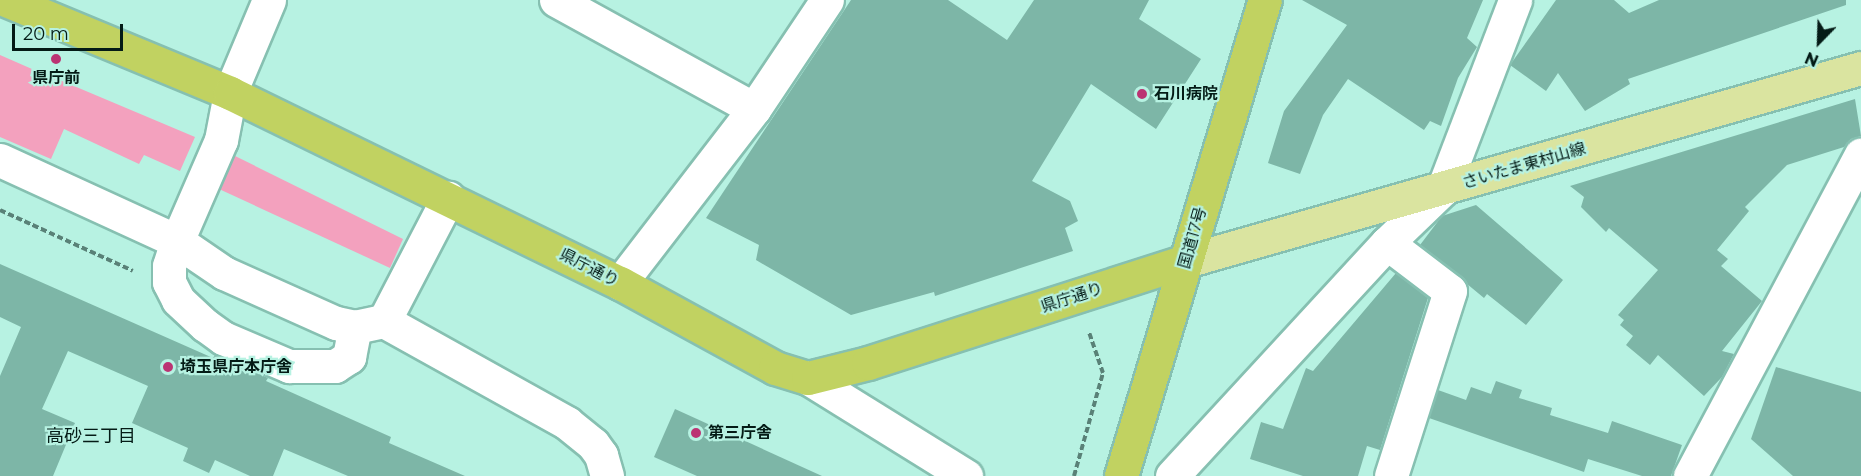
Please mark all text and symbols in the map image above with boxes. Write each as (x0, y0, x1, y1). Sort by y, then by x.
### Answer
scale bar (15, 12, 126, 50)
north arrow (1789, 12, 1849, 72)
text: 20 m (23, 23, 69, 45)
text: N (1802, 48, 1821, 70)
marker: 県庁前 (49, 52, 63, 66)
place label: 県庁前 (32, 68, 80, 88)
place label: 石川病院 (1154, 84, 1218, 104)
marker: 石川病院 (1135, 87, 1149, 101)
street label: さいたま東村山線 (1460, 139, 1588, 193)
street label: 国道17号 (1175, 205, 1211, 271)
street label: 県庁通り (556, 245, 622, 291)
street label: 県庁通り (1039, 279, 1105, 317)
place label: 埼玉県庁本庁舎 (180, 357, 292, 377)
marker: 埼玉県庁本庁舎 (161, 360, 175, 374)
place label: 第三庁舎 (708, 423, 772, 443)
district label: 高砂三丁目 (46, 425, 136, 447)
marker: 第三庁舎 (689, 426, 703, 440)

